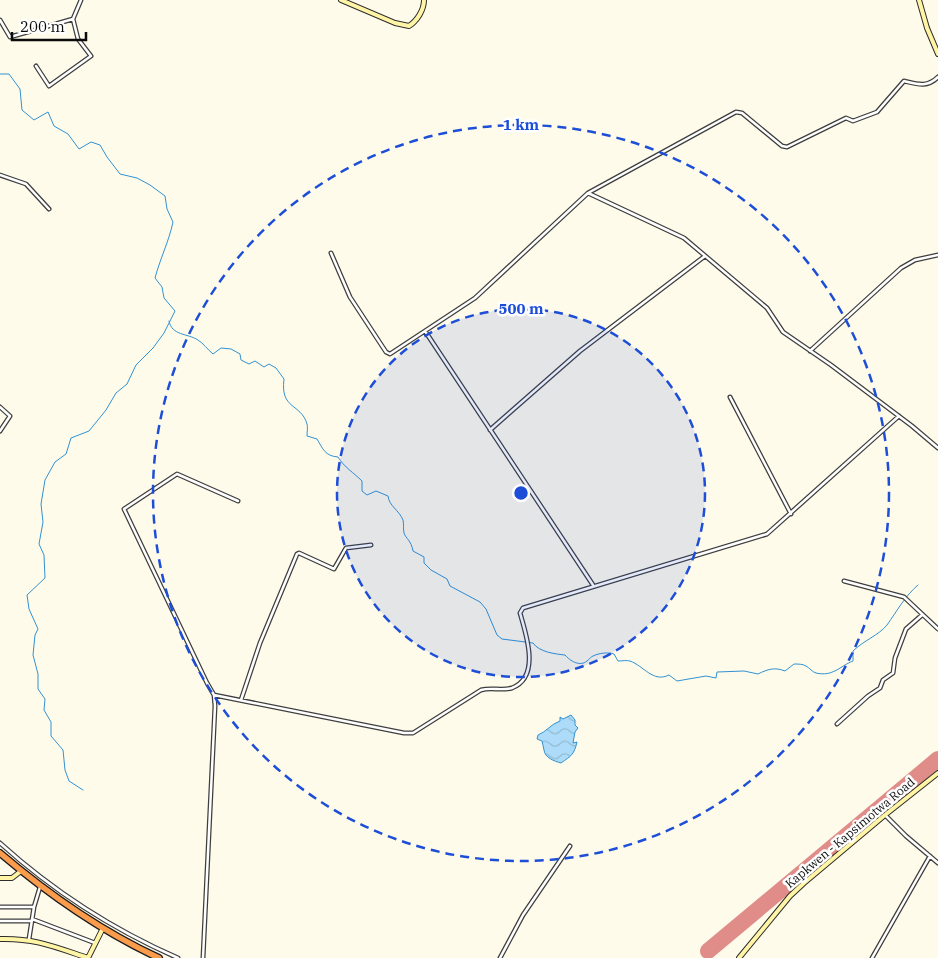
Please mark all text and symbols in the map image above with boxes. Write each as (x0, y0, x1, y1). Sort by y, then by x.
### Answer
scale bar (12, 10, 86, 42)
text: 200 m (20, 17, 65, 36)
text: 1 km (503, 115, 540, 134)
text: 500 m (498, 299, 544, 318)
centre of rings (512, 484, 530, 502)
street label: Kapkwen - Kapsimotwa Road (782, 774, 917, 891)

